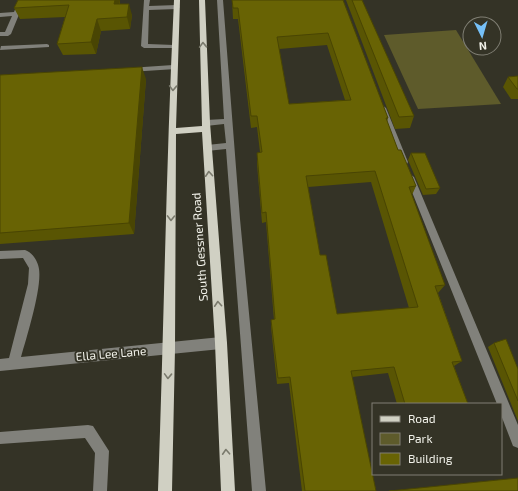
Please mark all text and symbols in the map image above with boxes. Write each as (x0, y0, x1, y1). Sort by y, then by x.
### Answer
north arrow (462, 16, 502, 56)
text: N (478, 40, 487, 53)
one-way arrow (199, 42, 207, 48)
one-way arrow (169, 85, 177, 91)
one-way arrow (205, 171, 214, 177)
street label: South Gessner Road (188, 192, 210, 302)
one-way arrow (167, 215, 175, 221)
one-way arrow (214, 301, 223, 307)
street label: Ella Lee Lane (75, 343, 147, 363)
one-way arrow (164, 373, 173, 379)
legend (372, 403, 502, 475)
text: Road (408, 411, 436, 425)
text: Park (408, 431, 433, 445)
one-way arrow (222, 449, 230, 455)
text: Building (408, 451, 453, 465)

